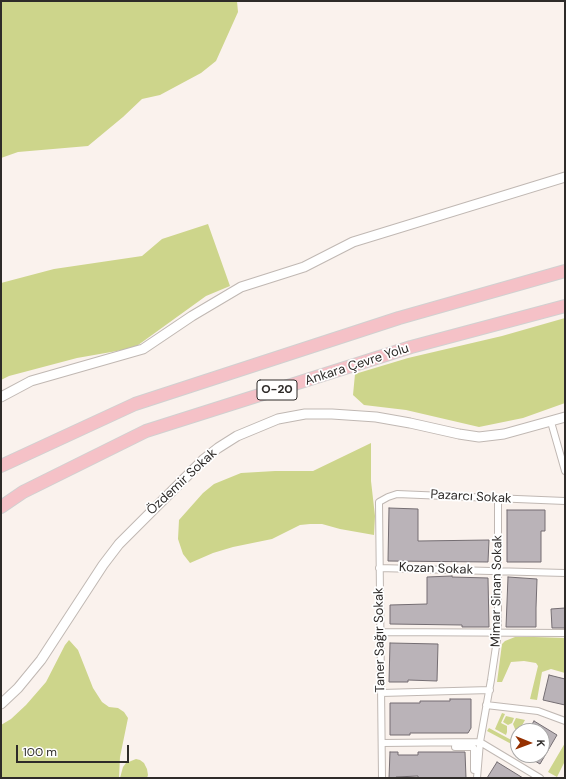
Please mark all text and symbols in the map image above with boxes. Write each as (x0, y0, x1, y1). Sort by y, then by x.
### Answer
street label: Ankara Çevre Yolu (303, 341, 411, 389)
road number: O-20 (257, 380, 297, 400)
street label: Özdemir Sokak (144, 446, 220, 518)
street label: Pazarcı Sokak (430, 487, 512, 507)
street label: Mimar Sinan Sokak (488, 535, 506, 647)
street label: Kozan Sokak (399, 560, 473, 578)
street label: Taner Sağır Sokak (371, 587, 389, 693)
north arrow (510, 723, 550, 763)
scale bar (18, 737, 131, 763)
text: K (534, 739, 548, 747)
text: 100 m (23, 744, 57, 760)

